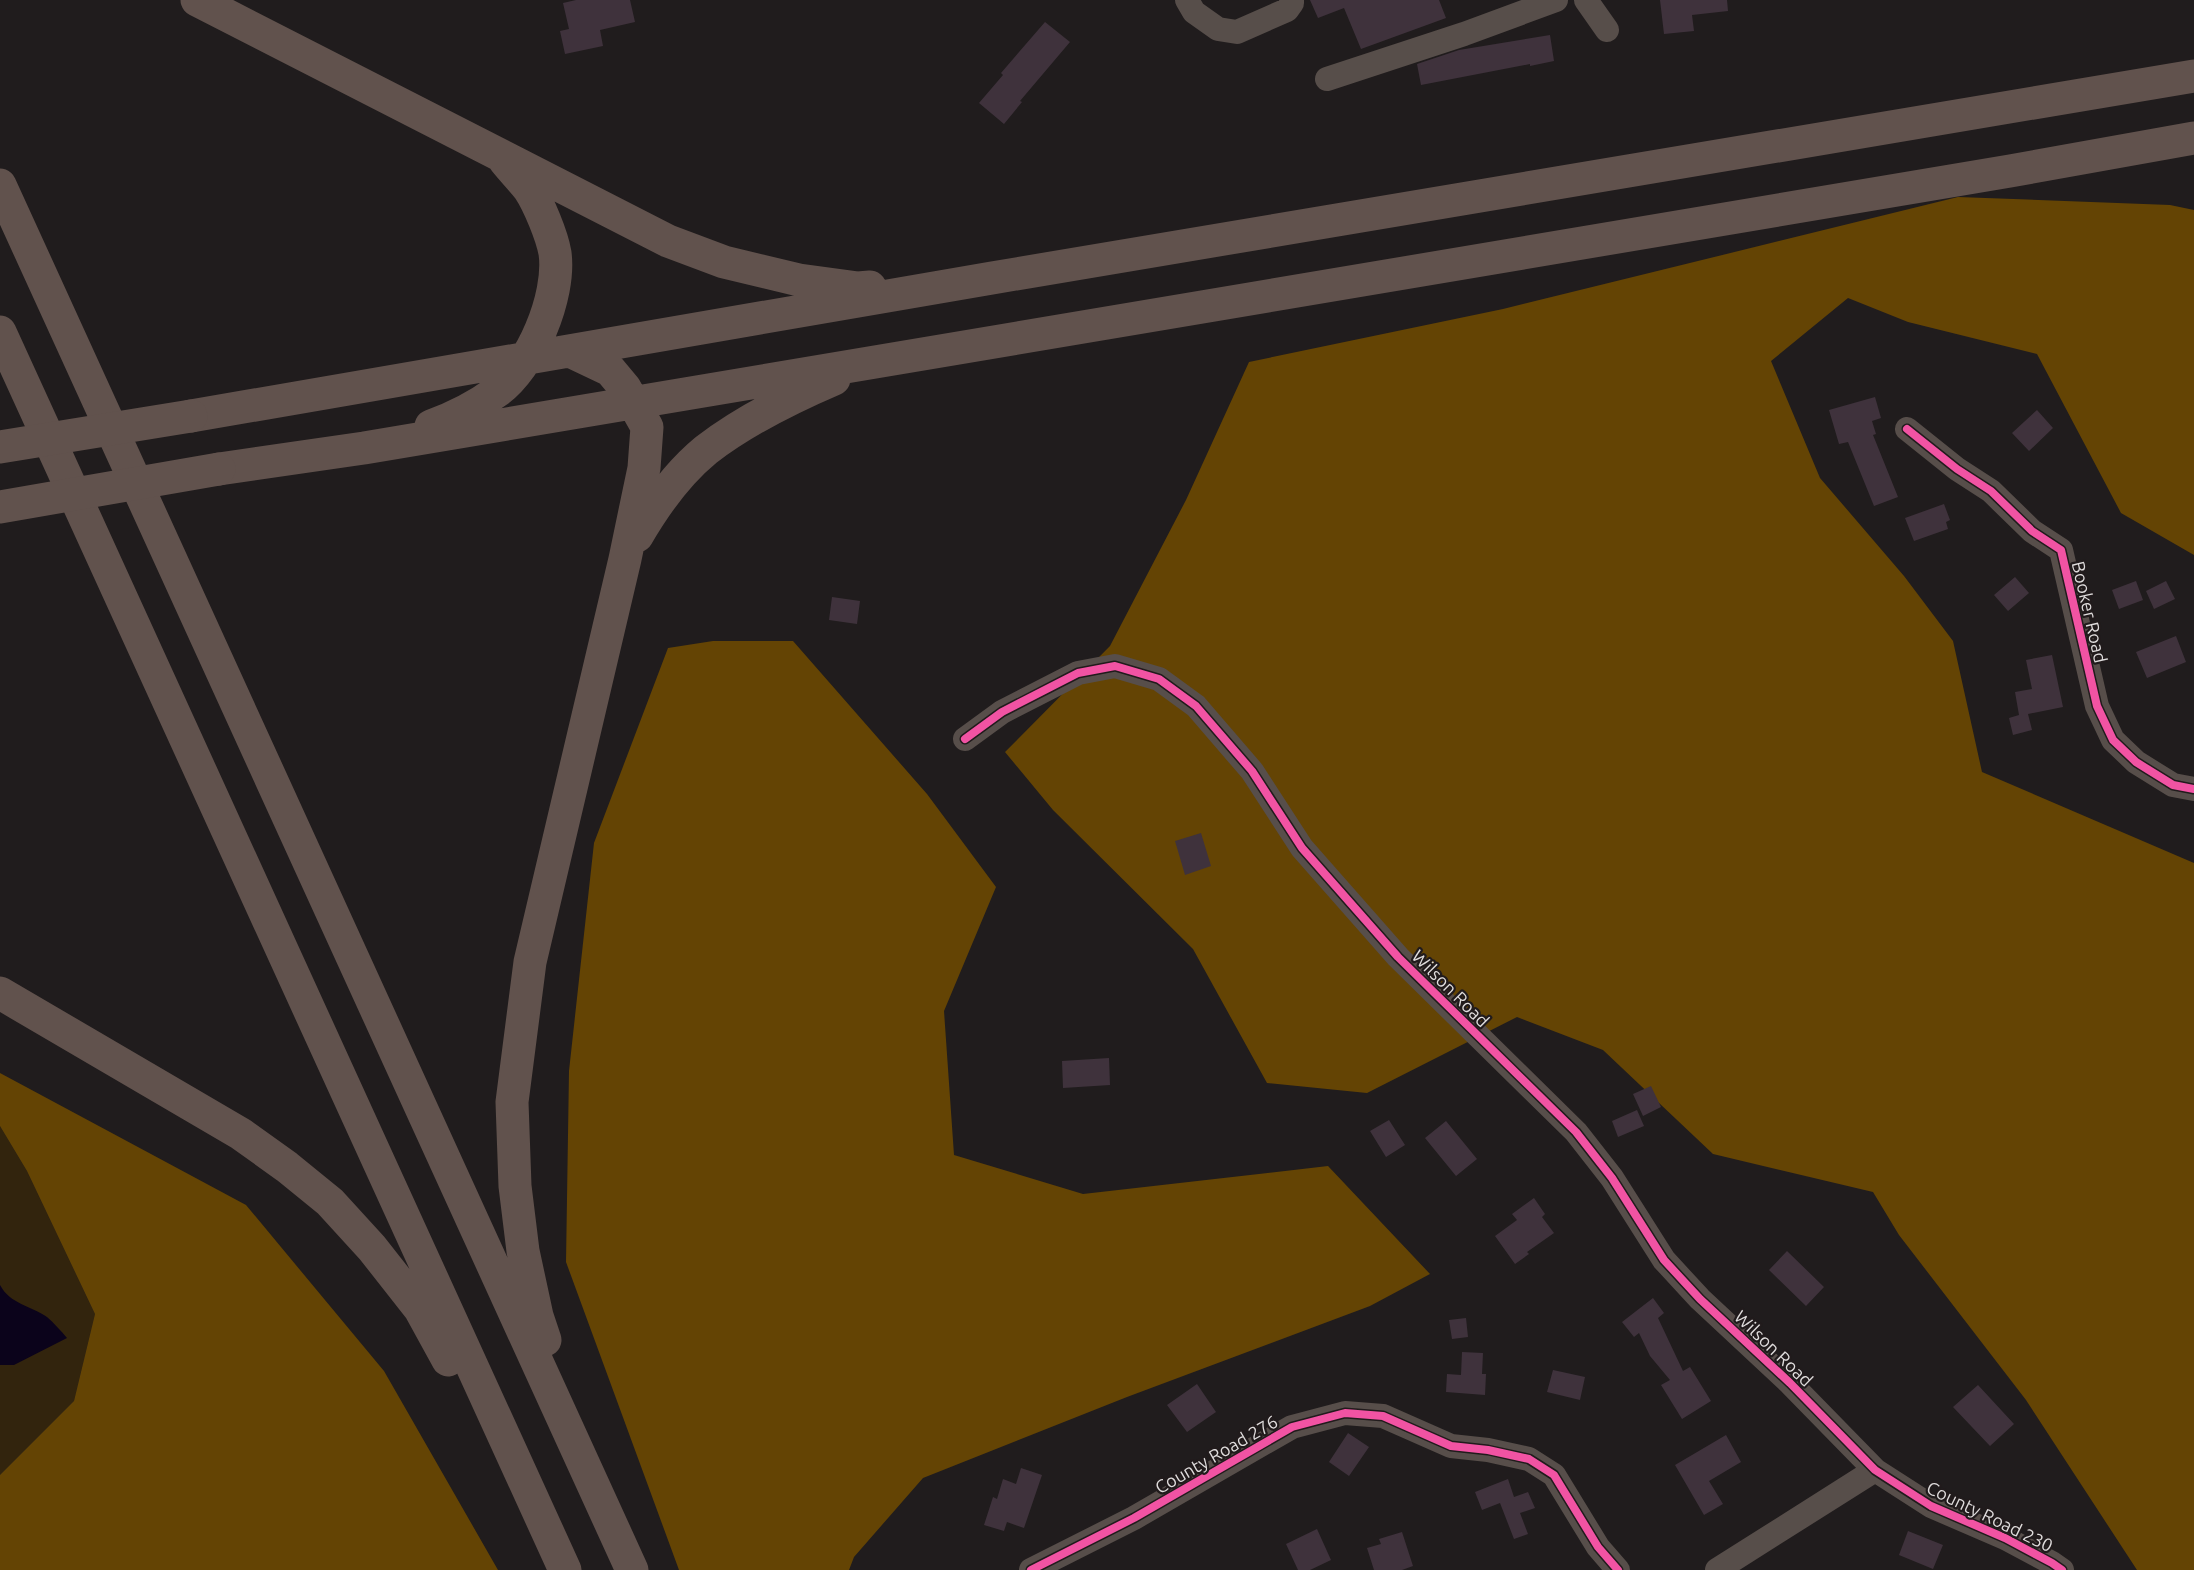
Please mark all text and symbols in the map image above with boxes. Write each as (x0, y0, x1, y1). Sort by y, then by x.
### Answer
street label: Booker Road (2069, 559, 2111, 665)
street label: Wilson Road (1408, 945, 1494, 1031)
street label: Wilson Road (1731, 1306, 1817, 1390)
street label: County Road 276 (1151, 1411, 1281, 1497)
street label: County Road 230 (1924, 1477, 2056, 1555)

